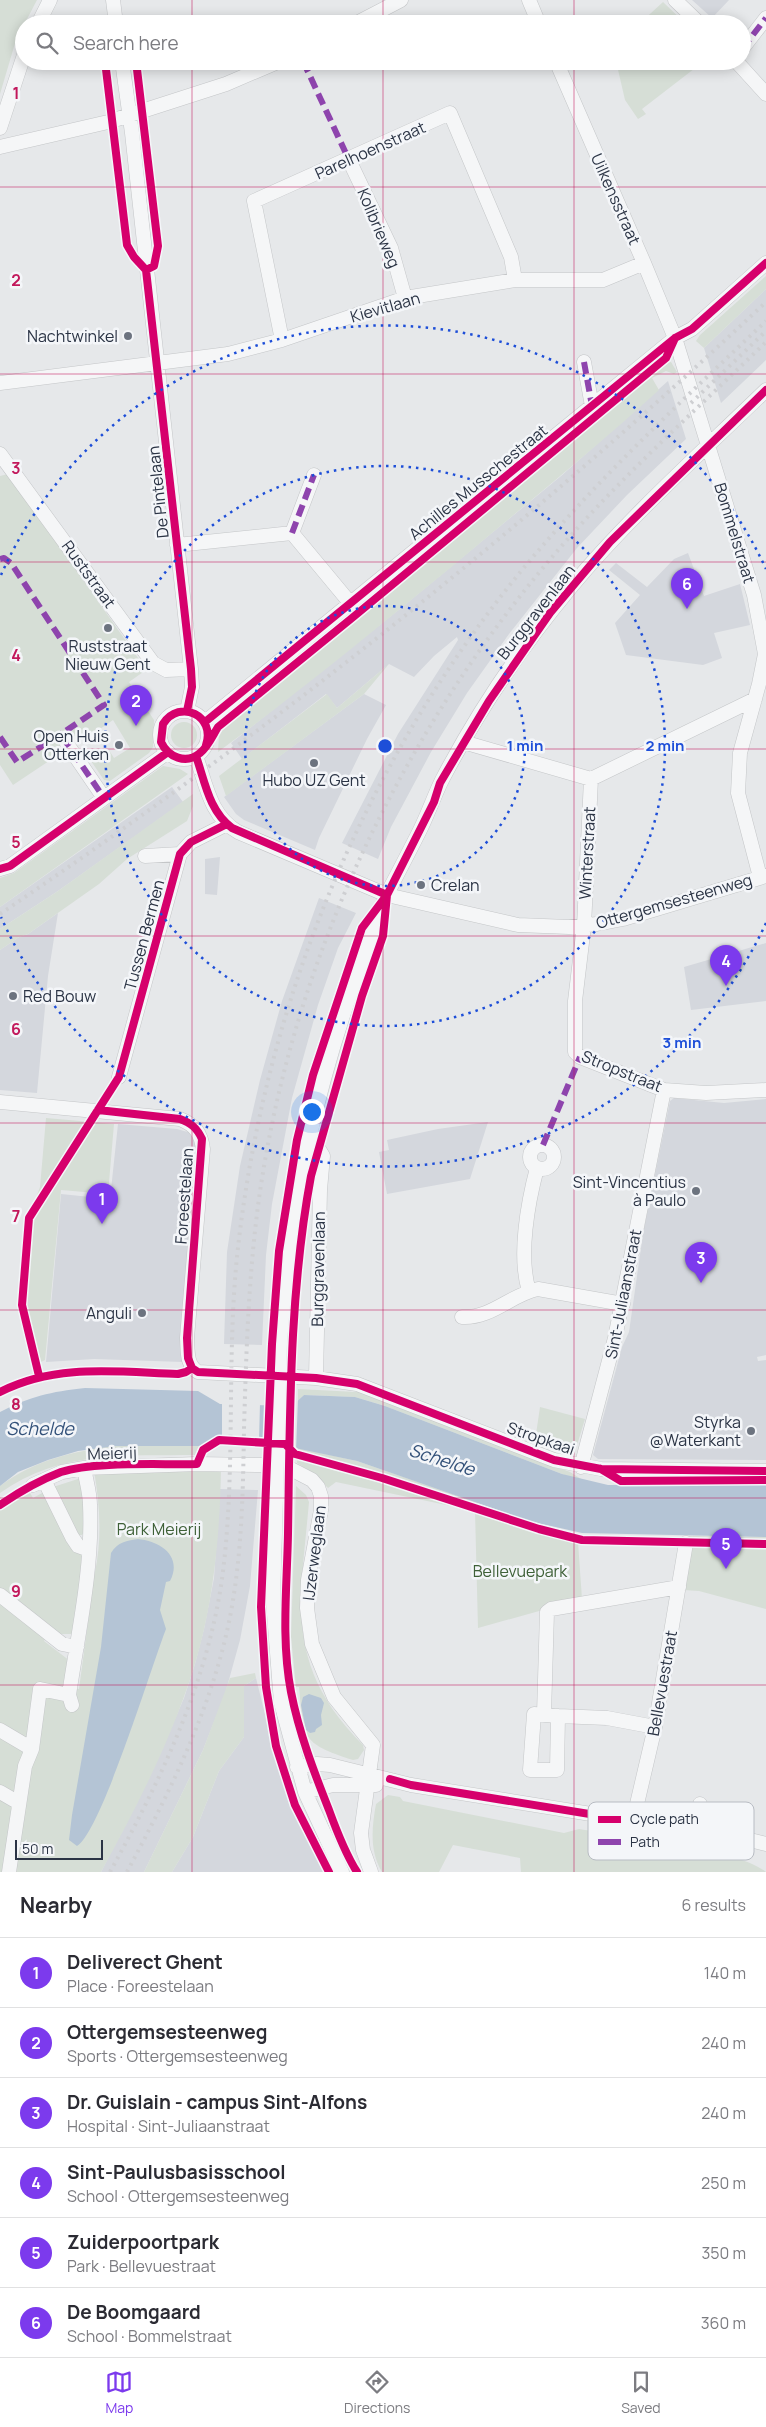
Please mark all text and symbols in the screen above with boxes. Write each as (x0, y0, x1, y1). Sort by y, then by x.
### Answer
search box (15, 15, 751, 70)
icon: search (33, 29, 61, 57)
text: Search here (73, 30, 179, 56)
text: 1 (12, 82, 20, 104)
street label: Parelhoenstraat (311, 116, 429, 184)
street label: Uilkensstraat (586, 150, 646, 248)
street label: Kolibrieweg (352, 185, 406, 271)
text: 2 (11, 269, 21, 291)
street label: Kievitlaan (348, 287, 422, 327)
place label: Nachtwinkel (27, 325, 118, 347)
marker: Nachtwinkel (122, 330, 134, 342)
street label: Achilles Musschestraat (404, 419, 552, 545)
street label: De Pintelaan (142, 445, 174, 539)
text: 3 (11, 457, 21, 479)
street label: Bommelstraat (709, 480, 761, 586)
street label: Ruststraat (57, 536, 121, 612)
street label: Burggravenlaan (492, 560, 580, 664)
pin: 6 (671, 568, 703, 609)
marker: Ruststraat Nieuw Gent (102, 622, 114, 634)
place label: Ruststraat Nieuw Gent (65, 635, 151, 675)
text: 4 (11, 644, 21, 666)
pin: 2 (120, 685, 152, 726)
place label: Open Huis Otterken (34, 725, 109, 765)
text: 1 min (507, 735, 543, 756)
text: 2 min (645, 735, 685, 756)
centre of rings (376, 737, 394, 755)
marker: Open Huis Otterken (113, 739, 125, 751)
marker: Hubo UZ Gent (308, 757, 320, 769)
place label: Hubo UZ Gent (262, 769, 366, 791)
street label: Winterstraat (574, 806, 600, 900)
text: 5 (11, 831, 21, 853)
street label: Ottergemsesteenweg (593, 868, 755, 934)
place label: Crelan (431, 874, 480, 896)
street label: Tussen Bermen (119, 877, 169, 993)
marker: Crelan (415, 879, 427, 891)
pin: 4 (710, 945, 742, 986)
place label: Red Bouw (23, 985, 96, 1007)
marker: Red Bouw (7, 990, 19, 1002)
text: 6 (11, 1018, 21, 1040)
text: 3 min (663, 1032, 701, 1053)
street label: Stropstraat (578, 1045, 666, 1097)
your location (299, 1099, 325, 1125)
street label: Foreestelaan (170, 1147, 198, 1245)
place label: Sint-Vincentius à Paulo (573, 1171, 686, 1211)
pin: 1 (86, 1183, 118, 1224)
marker: Sint-Vincentius à Paulo (690, 1185, 702, 1197)
text: 7 (12, 1205, 20, 1227)
street label: Burggravenlaan (306, 1211, 330, 1327)
street label: Sint-Juliaanstraat (600, 1227, 646, 1361)
pin: 3 (685, 1242, 717, 1283)
place label: Anguli (86, 1302, 132, 1324)
marker: Anguli (136, 1307, 148, 1319)
text: 8 (11, 1393, 21, 1415)
place label: Styrka @Waterkant (649, 1411, 741, 1451)
water label: Schelde (6, 1416, 75, 1440)
street label: Stropkaai (504, 1416, 578, 1460)
marker: Styrka @Waterkant (745, 1425, 757, 1437)
water label: Schelde (406, 1437, 479, 1481)
street label: Meierij (87, 1441, 137, 1465)
street label: IJzerweglaan (297, 1504, 331, 1602)
park label: Park Meierij (117, 1518, 201, 1540)
pin: 5 (710, 1528, 742, 1569)
park label: Bellevuepark (473, 1560, 568, 1582)
text: 9 (11, 1580, 21, 1602)
street label: Bellevuestraat (642, 1628, 682, 1738)
legend (588, 1802, 754, 1860)
text: Cycle path (630, 1809, 699, 1828)
text: Path (630, 1832, 660, 1851)
scale bar (15, 1837, 102, 1860)
text: 50 m (22, 1839, 53, 1858)
text: Nearby (20, 1891, 92, 1919)
text: 6 results (681, 1894, 746, 1916)
text: Deliverect Ghent (67, 1949, 223, 1975)
text: 1 (32, 1962, 40, 1984)
text: 140 m (704, 1962, 746, 1984)
text: Place · Foreestelaan (67, 1975, 214, 1997)
text: Ottergemsesteenweg (67, 2019, 267, 2045)
text: 2 (31, 2032, 41, 2054)
text: 240 m (701, 2032, 746, 2054)
text: Sports · Ottergemsesteenweg (67, 2045, 288, 2067)
text: Dr. Guislain - campus Sint-Alfons (67, 2089, 367, 2115)
text: 3 (31, 2102, 41, 2124)
text: 240 m (701, 2102, 746, 2124)
text: Hospital · Sint-Juliaanstraat (67, 2115, 270, 2137)
text: Sint-Paulusbasisschool (67, 2159, 286, 2185)
text: 4 (31, 2172, 41, 2194)
text: 250 m (701, 2172, 746, 2194)
text: School · Ottergemsesteenweg (67, 2185, 289, 2207)
text: Zuiderpoortpark (67, 2229, 219, 2255)
text: 5 (31, 2242, 41, 2264)
text: 350 m (701, 2242, 746, 2264)
text: Park · Bellevuestraat (67, 2255, 216, 2277)
text: De Boomgaard (67, 2299, 201, 2325)
text: 6 (31, 2312, 41, 2334)
text: 360 m (701, 2312, 746, 2334)
text: School · Bommelstraat (67, 2325, 232, 2347)
tab: Map (105, 2368, 133, 2417)
tab: Directions (344, 2368, 410, 2417)
tab: Saved (621, 2368, 661, 2417)

